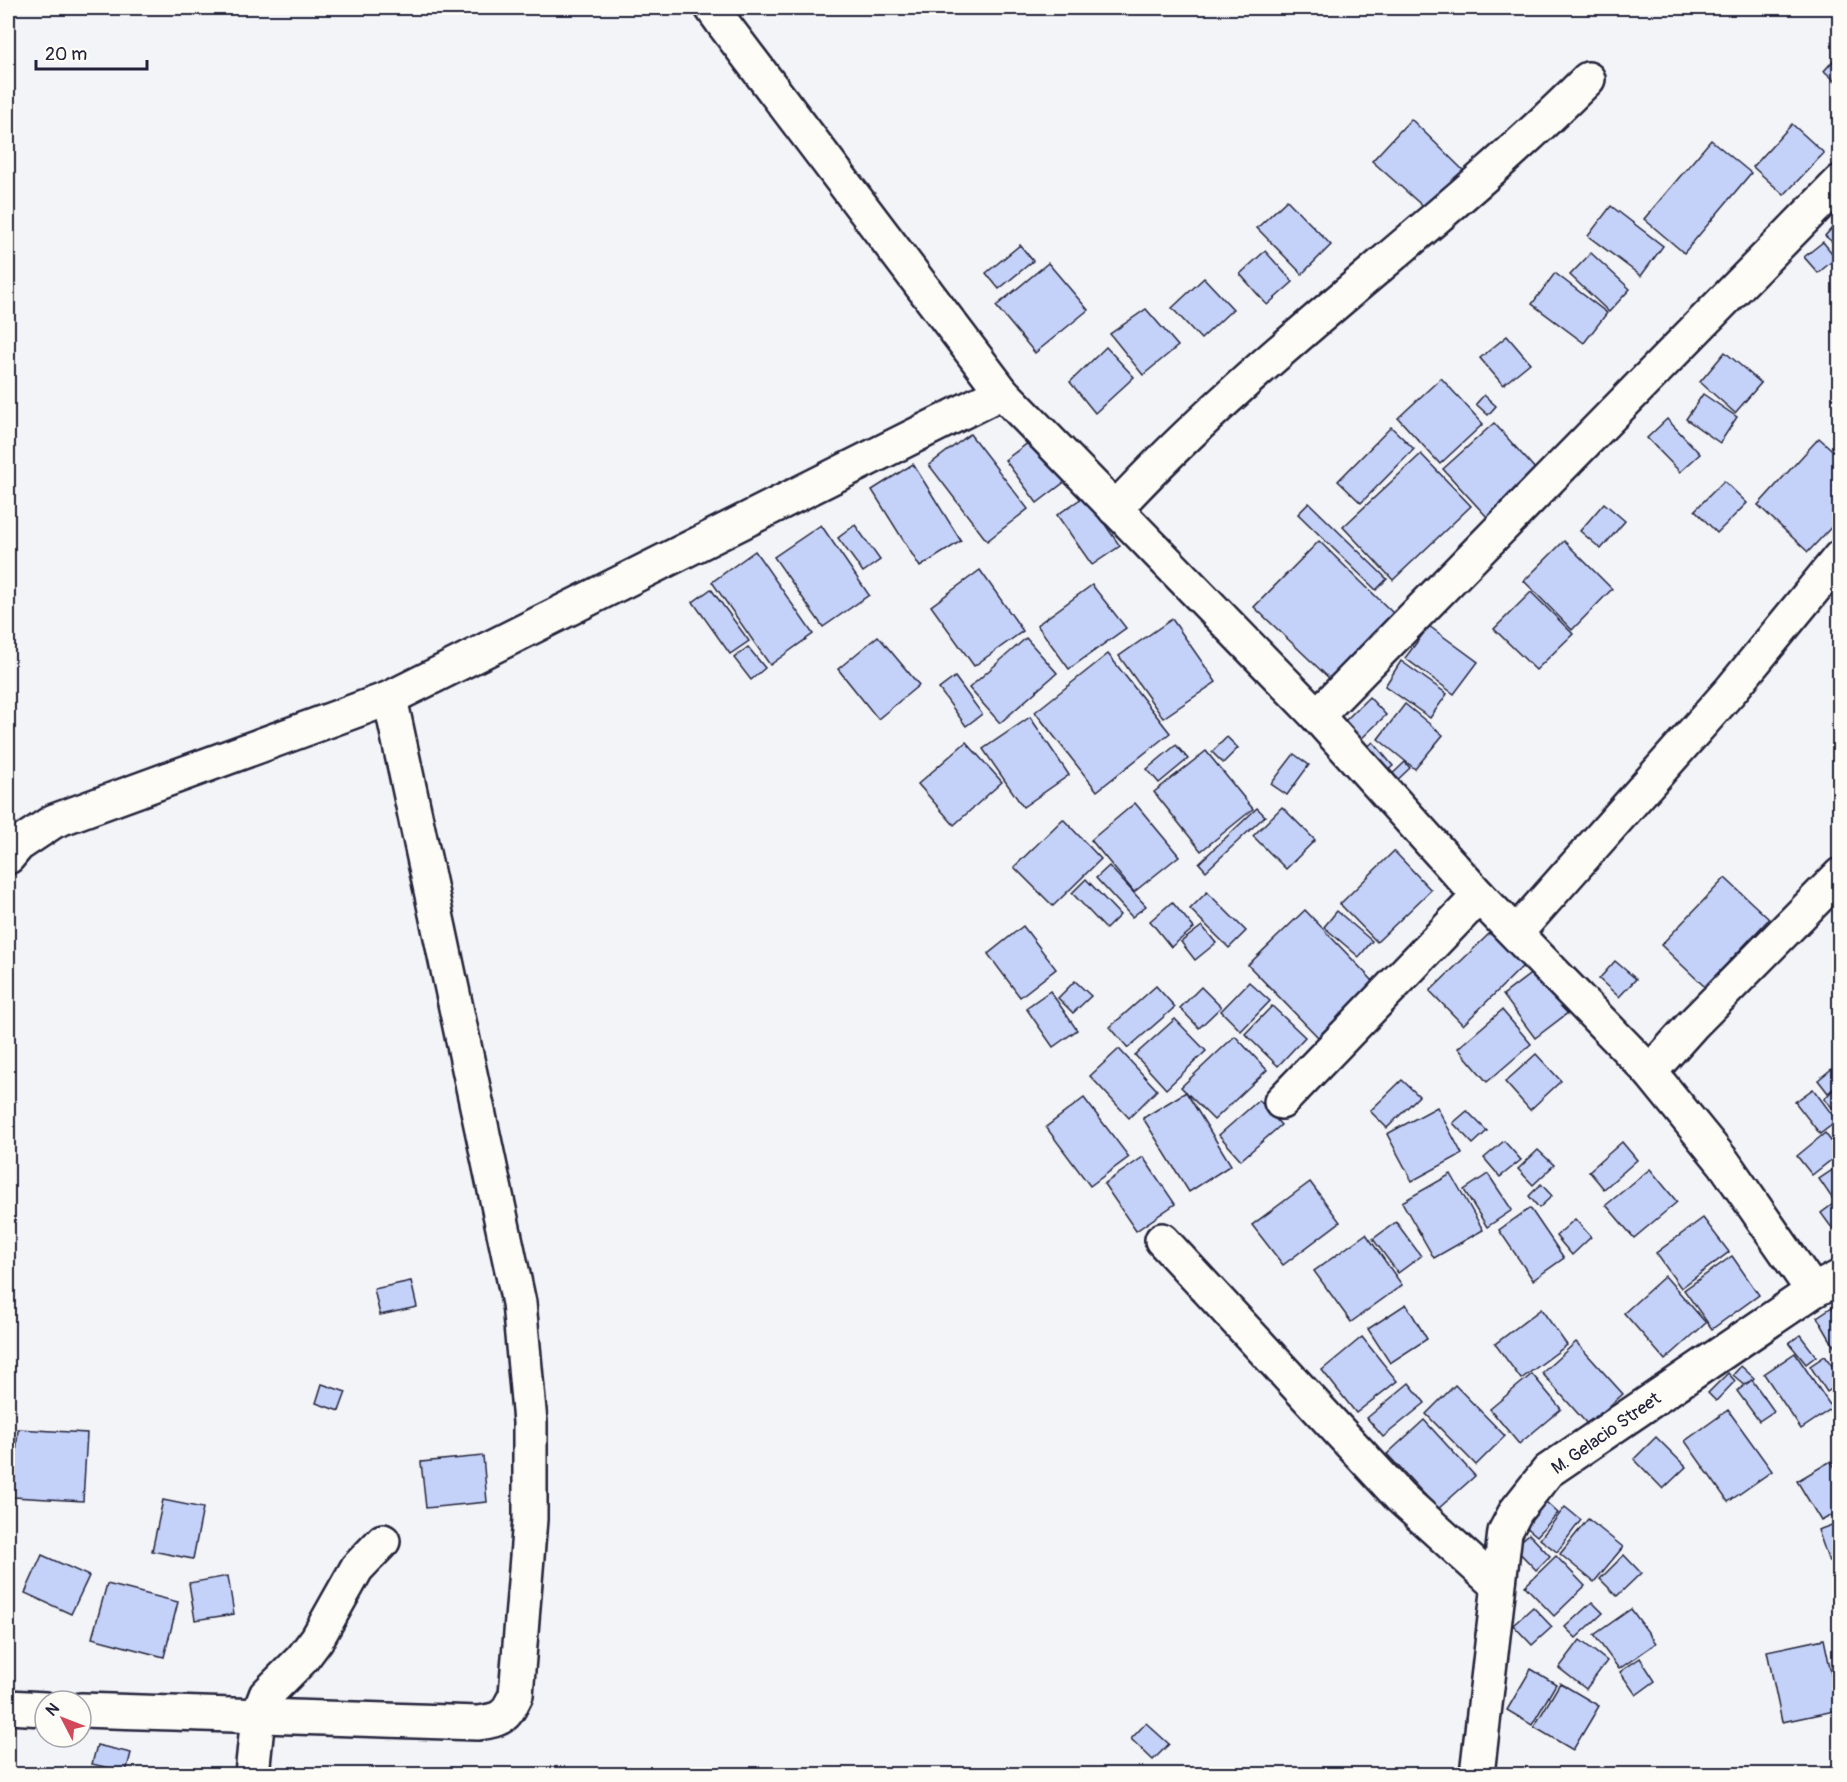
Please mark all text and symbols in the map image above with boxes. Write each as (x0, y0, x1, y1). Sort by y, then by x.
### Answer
scale bar (36, 33, 147, 71)
text: 20 m (45, 43, 87, 66)
street label: M. Gelacio Street (1547, 1387, 1666, 1480)
north arrow (33, 1689, 93, 1749)
text: N (42, 1699, 64, 1720)

